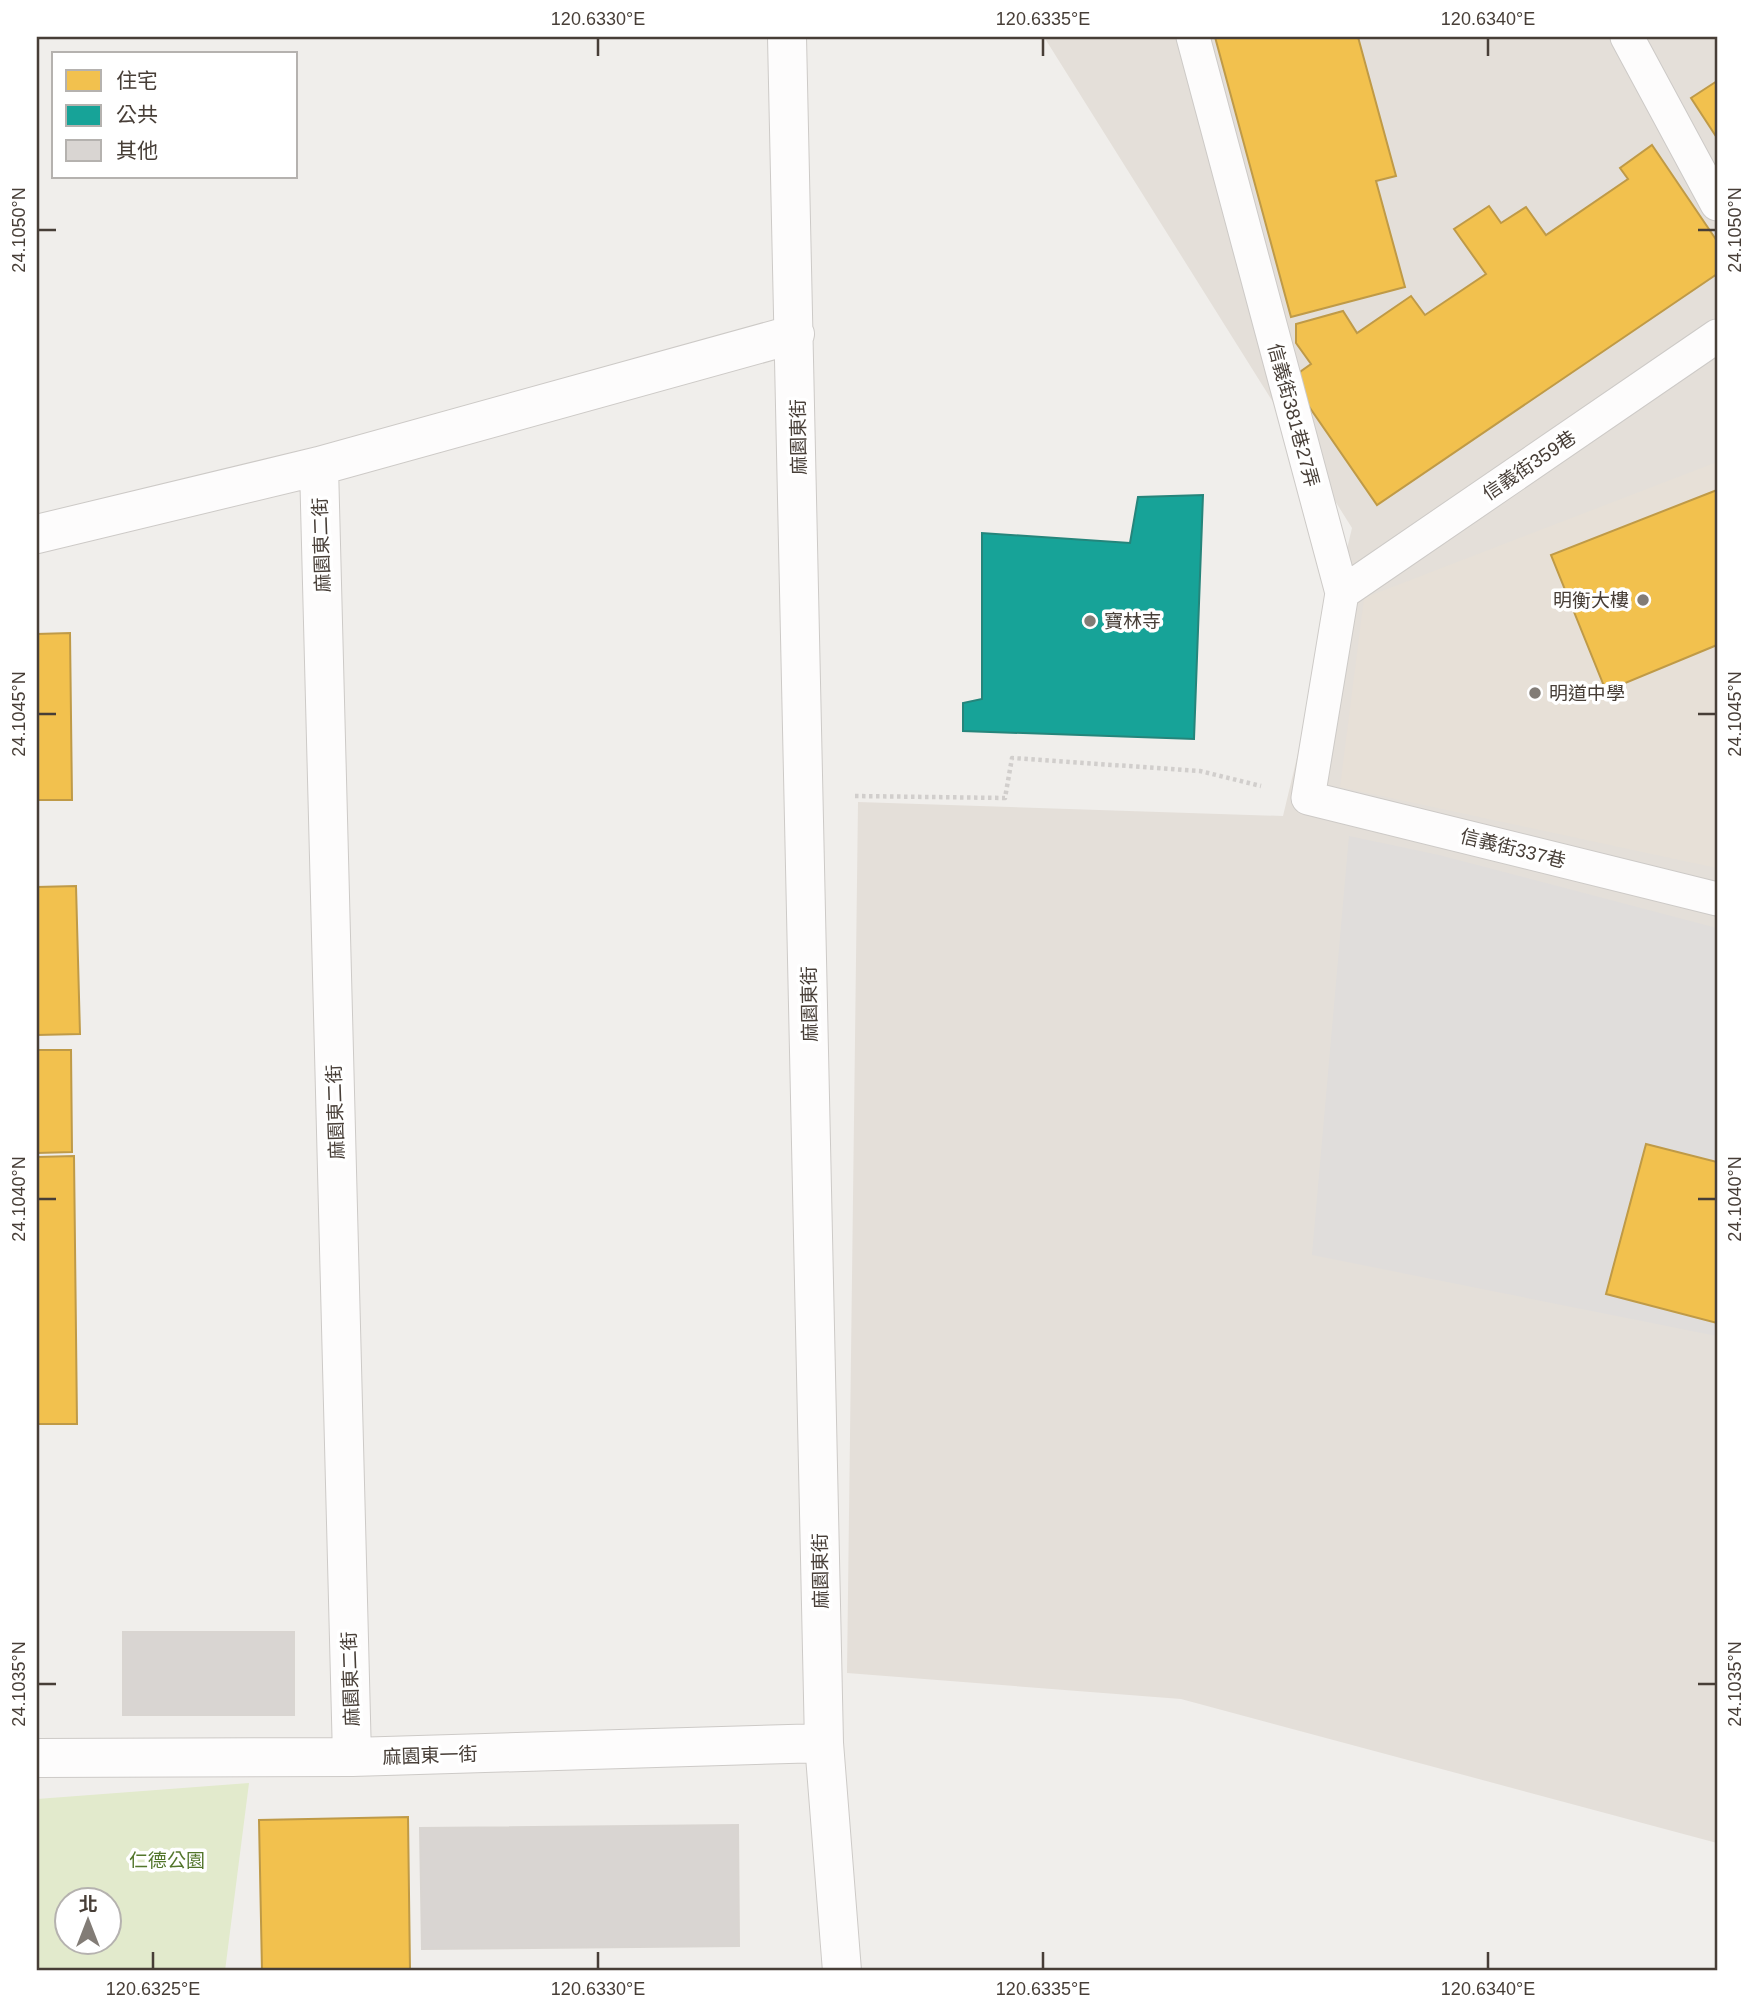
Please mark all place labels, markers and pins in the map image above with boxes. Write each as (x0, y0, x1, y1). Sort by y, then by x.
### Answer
place label: 明衡大樓 (1553, 590, 1629, 611)
marker: 明衡大樓 (1635, 592, 1651, 608)
place label: 寶林寺 (1104, 611, 1161, 632)
marker: 寶林寺 (1082, 613, 1098, 629)
place label: 明道中學 (1549, 683, 1625, 704)
marker: 明道中學 (1527, 685, 1543, 701)

